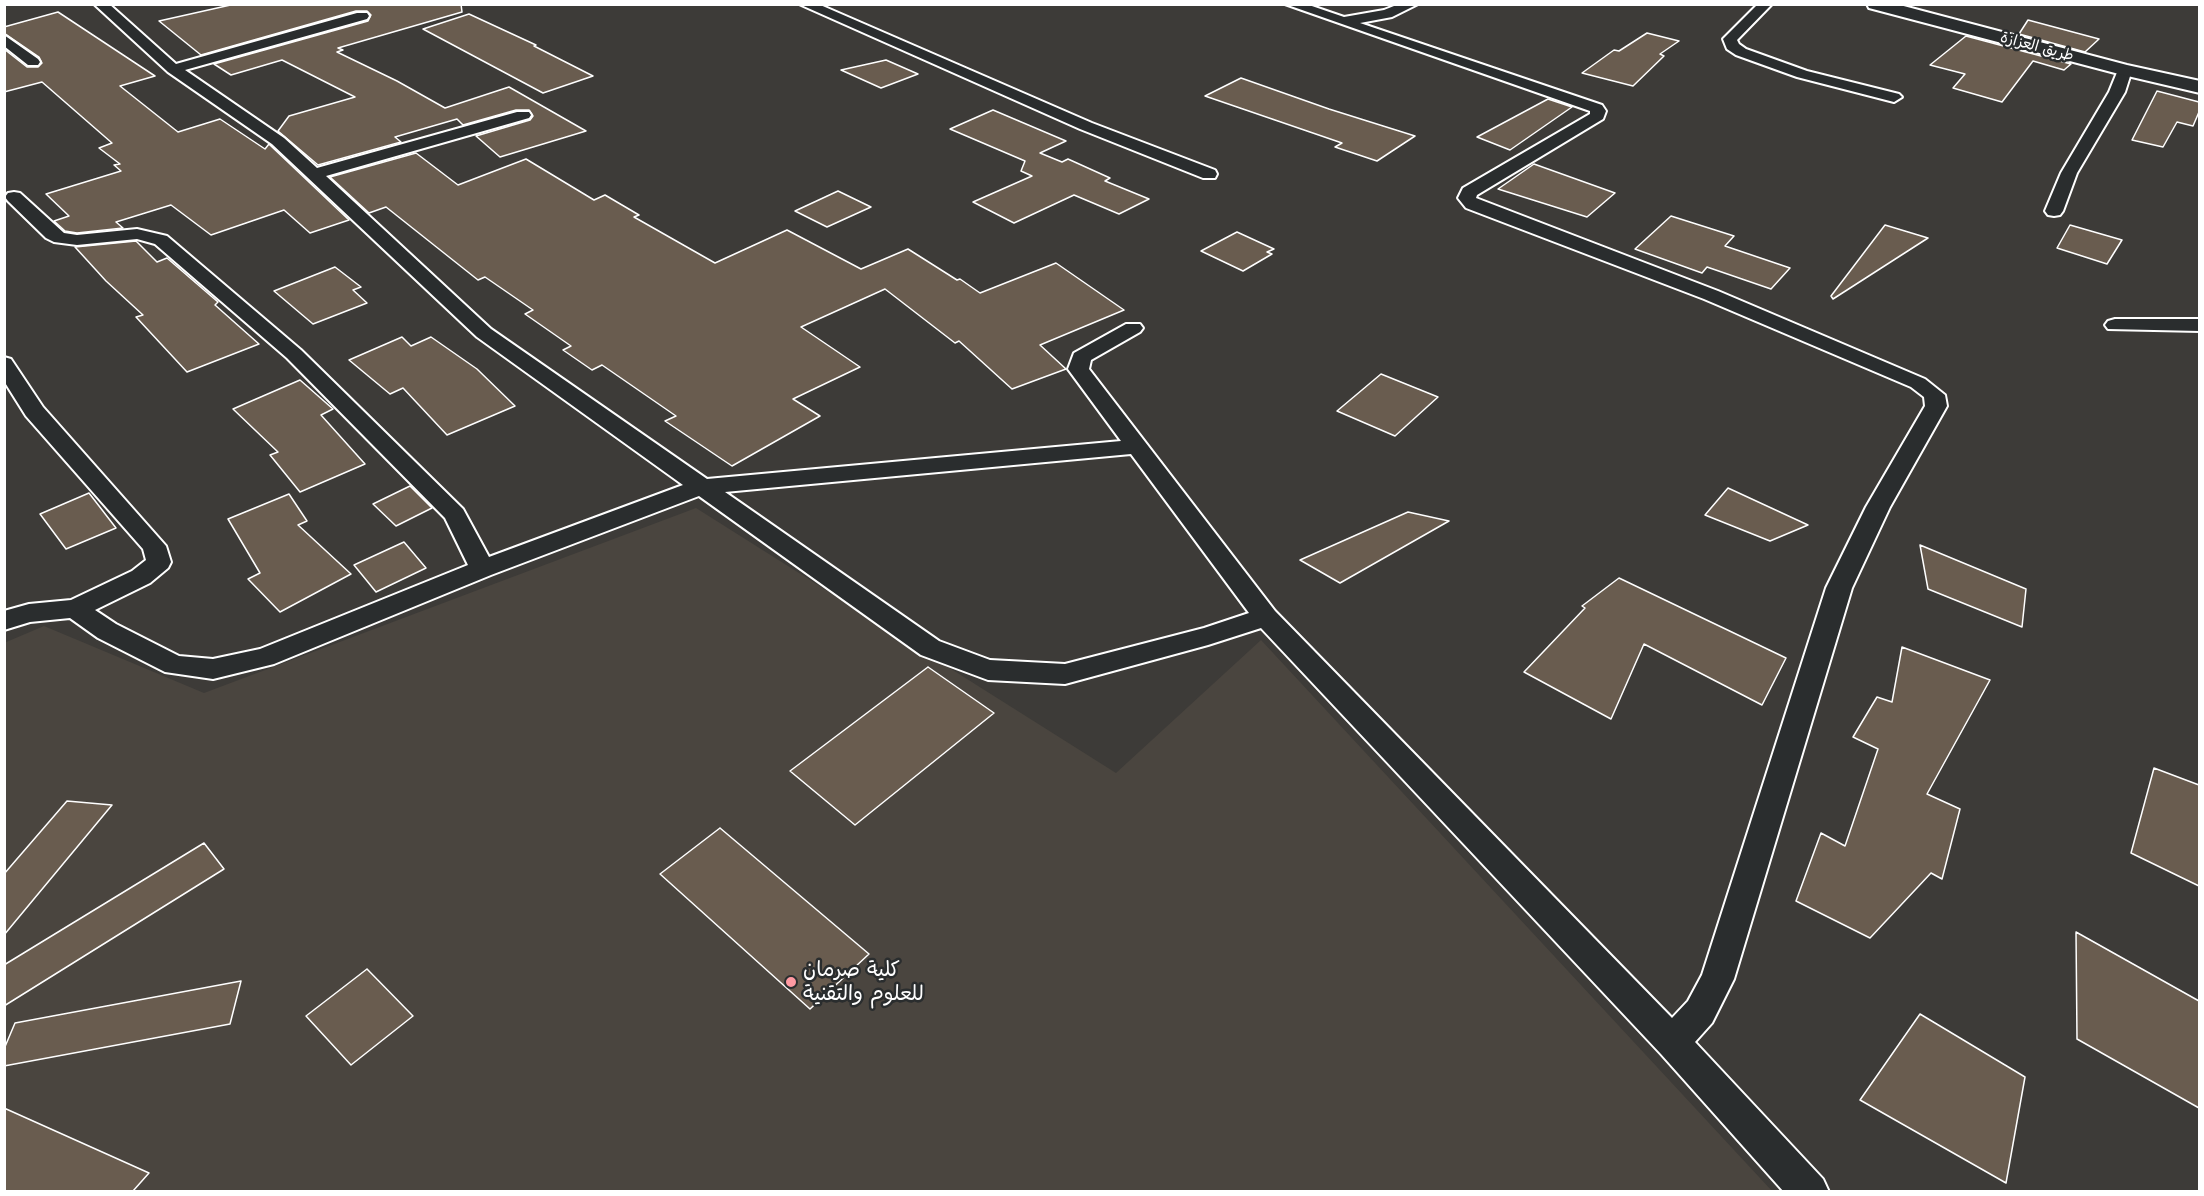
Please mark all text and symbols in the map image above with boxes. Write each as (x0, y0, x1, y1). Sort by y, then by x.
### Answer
street label: طريق العزازة (1998, 29, 2076, 65)
place label: كلية صرمان للعلوم والتقنية (803, 957, 924, 1007)
marker: كلية صرمان للعلوم والتقنية (784, 975, 798, 989)

